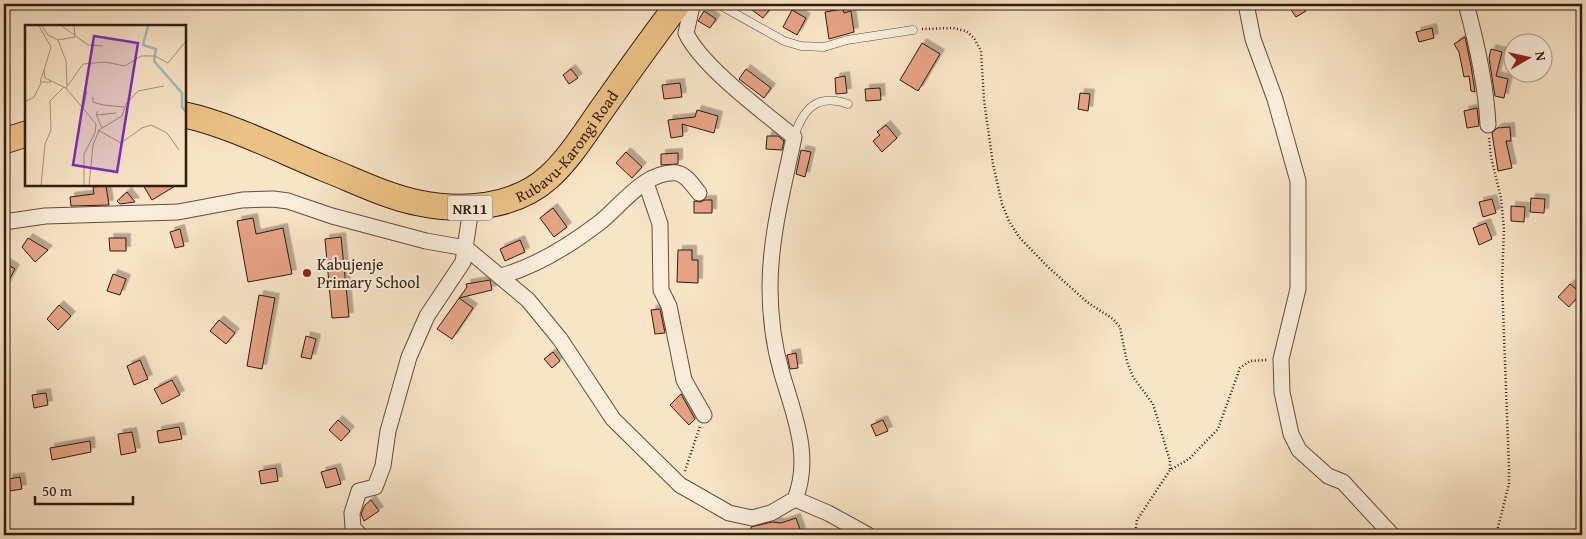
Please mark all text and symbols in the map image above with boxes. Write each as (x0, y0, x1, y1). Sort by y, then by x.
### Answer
inset map (25, 25, 186, 186)
north arrow (1504, 32, 1554, 82)
text: N (1530, 50, 1552, 63)
street label: Rubavu-Karongi Road (511, 85, 624, 208)
road number: NR11 (448, 196, 492, 220)
place label: Kabujenje Primary School (317, 252, 420, 294)
marker: Kabujenje Primary School (301, 267, 313, 279)
scale bar (35, 474, 132, 506)
text: 50 m (42, 480, 73, 501)

